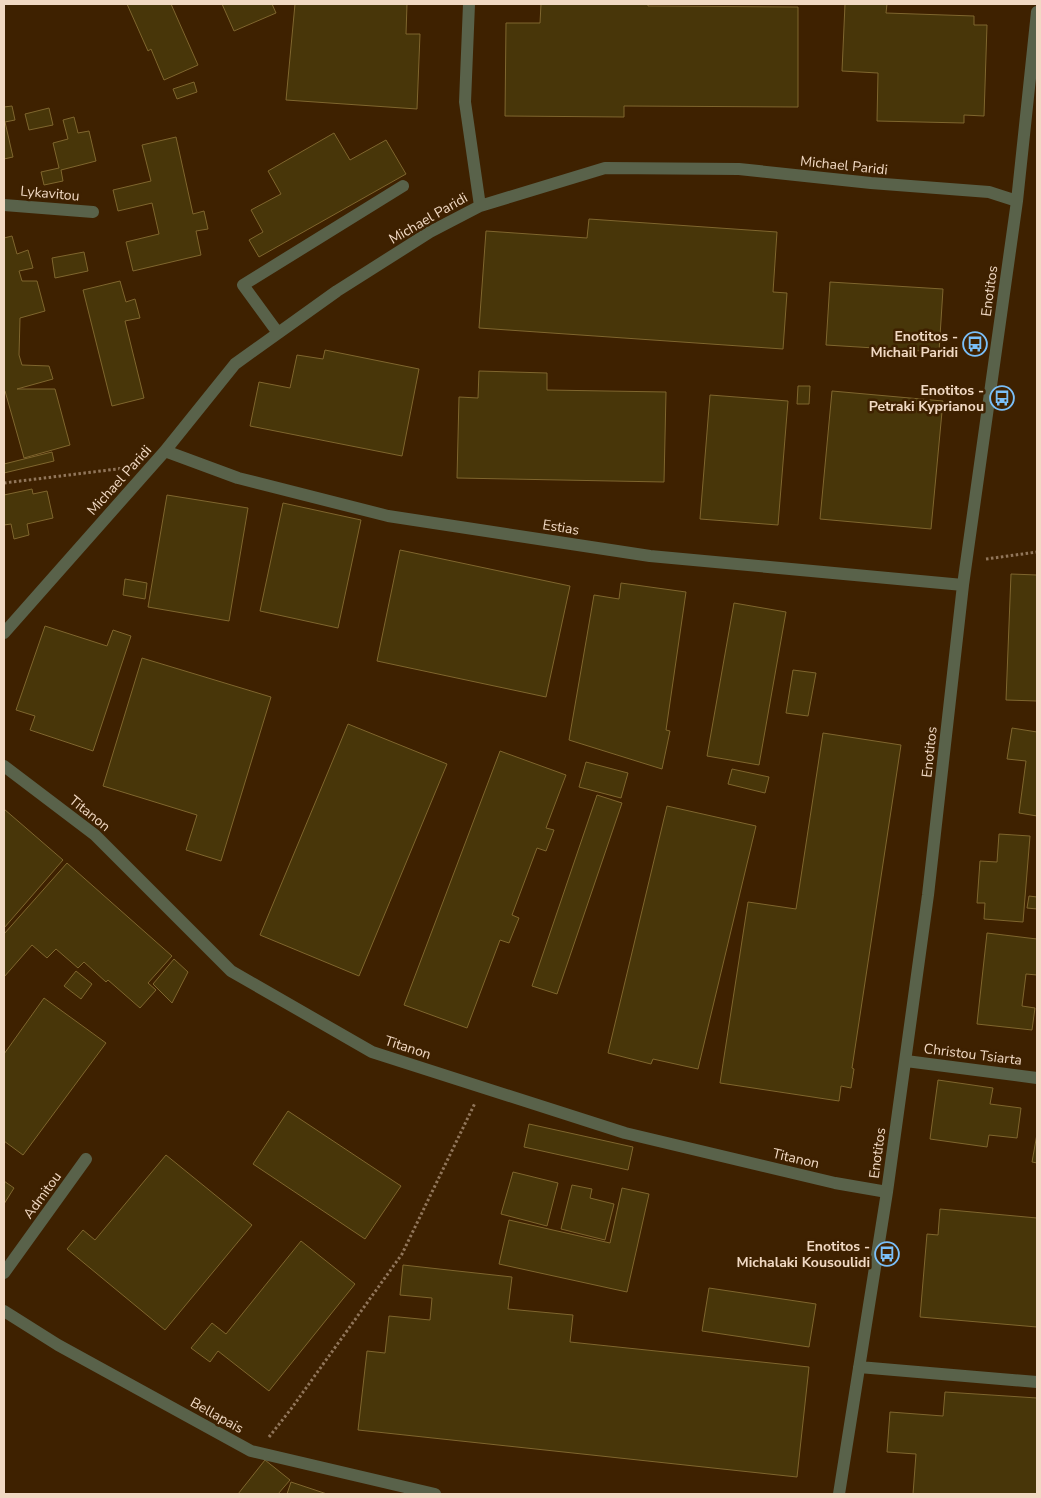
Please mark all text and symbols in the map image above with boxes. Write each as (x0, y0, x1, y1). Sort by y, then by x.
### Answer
street label: Michael Paridi (799, 151, 889, 180)
street label: Lykavitou (20, 181, 80, 206)
street label: Michael Paridi (385, 188, 471, 249)
street label: Enotitos (977, 264, 1003, 318)
place label: Enotitos - Michail Paridi (871, 327, 958, 362)
bus stop icon: Enotitos - Michail Paridi (962, 331, 988, 357)
place label: Enotitos - Petraki Kyprianou (869, 381, 984, 416)
bus stop icon: Enotitos - Petraki Kyprianou (989, 385, 1015, 411)
street label: Michael Paridi (83, 441, 156, 519)
street label: Estias (541, 515, 581, 540)
street label: Enotitos (917, 725, 942, 779)
street label: Titanon (65, 791, 114, 836)
street label: Titanon (382, 1031, 433, 1064)
street label: Christou Tsiarta (923, 1039, 1023, 1070)
street label: Enotitos (865, 1126, 891, 1180)
street label: Titanon (771, 1144, 821, 1173)
street label: Admitou (19, 1168, 66, 1223)
place label: Enotitos - Michalaki Kousoulidi (737, 1237, 870, 1272)
bus stop icon: Enotitos - Michalaki Kousoulidi (874, 1241, 900, 1267)
street label: Bellapais (187, 1393, 247, 1438)

